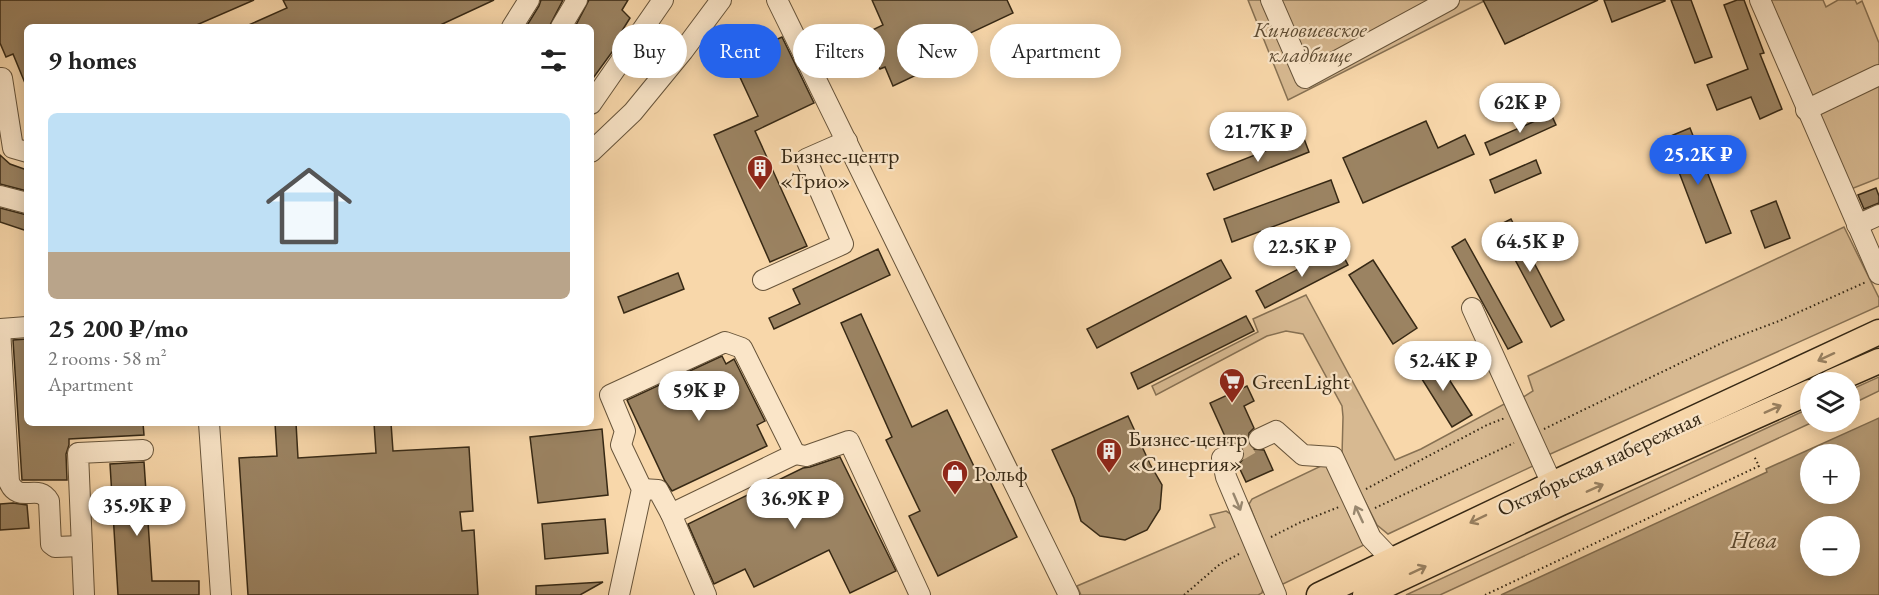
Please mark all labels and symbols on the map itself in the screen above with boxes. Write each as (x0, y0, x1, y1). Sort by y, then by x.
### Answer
park label: Киновиевское кладбище (1252, 15, 1367, 69)
pin: 62K ₽ (1478, 83, 1562, 134)
pin: 21.7K ₽ (1203, 112, 1313, 163)
pin: 25.2K ₽ (1643, 135, 1753, 186)
place label: Бизнес-центр «Трио» (780, 141, 900, 195)
building icon: Бизнес-центр «Трио» (745, 153, 775, 191)
pin: 64.5K ₽ (1475, 222, 1585, 273)
pin: 22.5K ₽ (1247, 227, 1357, 278)
pin: 52.4K ₽ (1388, 341, 1498, 392)
one-way arrow (1817, 351, 1835, 363)
supermarket icon: GreenLight (1217, 366, 1247, 404)
place label: GreenLight (1252, 367, 1350, 396)
pin: 59K ₽ (657, 371, 741, 422)
one-way arrow (1764, 402, 1782, 413)
street label: Октябрьская набережная (1492, 403, 1706, 523)
place label: Бизнес-центр «Синергия» (1128, 424, 1248, 478)
building icon: Бизнес-центр «Синергия» (1094, 436, 1124, 474)
shop icon: Рольф (940, 458, 970, 496)
place label: Рольф (974, 459, 1028, 488)
pin: 36.9K ₽ (740, 479, 850, 530)
one-way arrow (1585, 482, 1603, 493)
pin: 35.9K ₽ (82, 486, 192, 537)
one-way arrow (1232, 493, 1243, 511)
one-way arrow (1352, 506, 1364, 524)
one-way arrow (1470, 514, 1488, 526)
water label: Нева (1729, 524, 1778, 555)
one-way arrow (1409, 564, 1427, 576)

